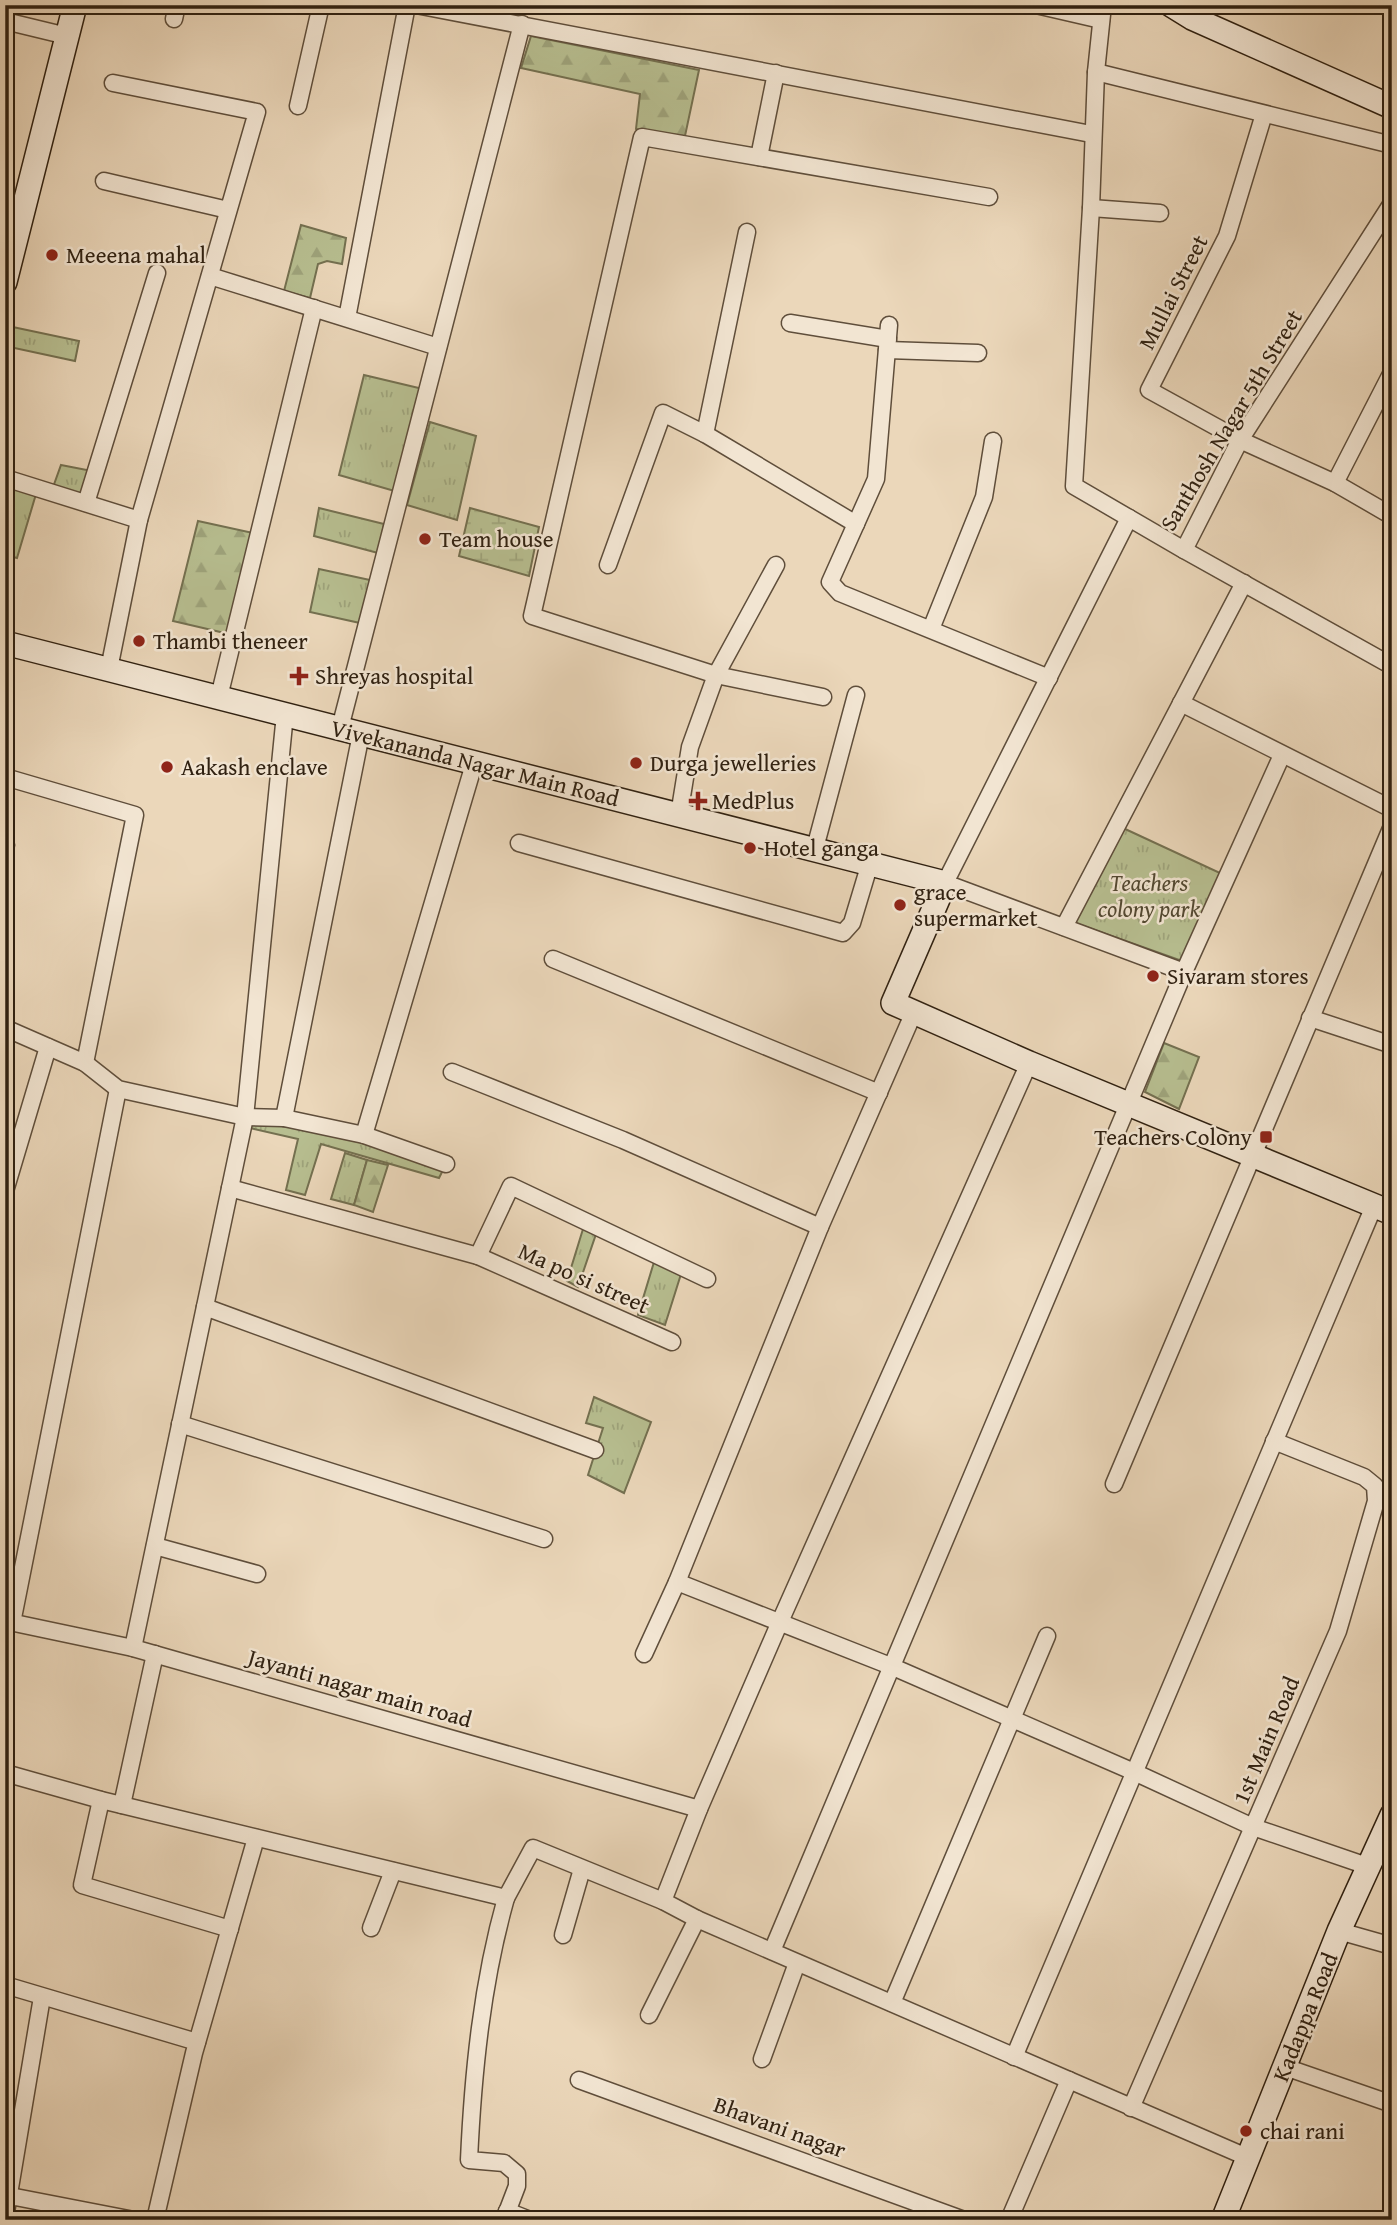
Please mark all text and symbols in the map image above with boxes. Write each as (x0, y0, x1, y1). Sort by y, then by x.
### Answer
street label: Mullai Street (1130, 229, 1216, 355)
place label: Meeena mahal (66, 238, 206, 271)
marker: Meeena mahal (44, 247, 60, 263)
street label: Santhosh Nagar 5th Street (1151, 303, 1310, 537)
place label: Team house (439, 522, 554, 555)
marker: Team house (417, 531, 433, 547)
place label: Thambi theneer (153, 624, 308, 657)
marker: Thambi theneer (131, 633, 147, 649)
place label: Shreyas hospital (315, 659, 473, 692)
marker: Shreyas hospital (289, 666, 309, 686)
street label: Vivekananda Nagar Main Road (328, 711, 623, 814)
place label: Durga jewelleries (650, 746, 816, 779)
place label: Aakash enclave (181, 750, 328, 783)
marker: Durga jewelleries (628, 755, 644, 771)
marker: Aakash enclave (159, 759, 175, 775)
place label: MedPlus (712, 784, 794, 817)
marker: MedPlus (690, 793, 706, 809)
place label: Hotel ganga (764, 831, 879, 864)
marker: Hotel ganga (742, 840, 758, 856)
park label: Teachers colony park (1098, 866, 1200, 925)
place label: grace supermarket (914, 875, 1038, 934)
marker: grace supermarket (892, 897, 908, 913)
place label: Sivaram stores (1167, 959, 1309, 992)
marker: Sivaram stores (1145, 968, 1161, 984)
place label: Teachers Colony (1094, 1120, 1253, 1153)
marker: Teachers Colony (1258, 1129, 1274, 1145)
street label: Ma po si street (513, 1234, 655, 1321)
street label: Jayanti nagar main road (241, 1639, 477, 1735)
street label: 1st Main Road (1224, 1670, 1308, 1809)
street label: Kadappa Road (1264, 1947, 1346, 2086)
street label: Bhavani nagar (710, 2087, 851, 2166)
place label: chai rani (1260, 2114, 1345, 2147)
marker: chai rani (1238, 2123, 1254, 2139)

